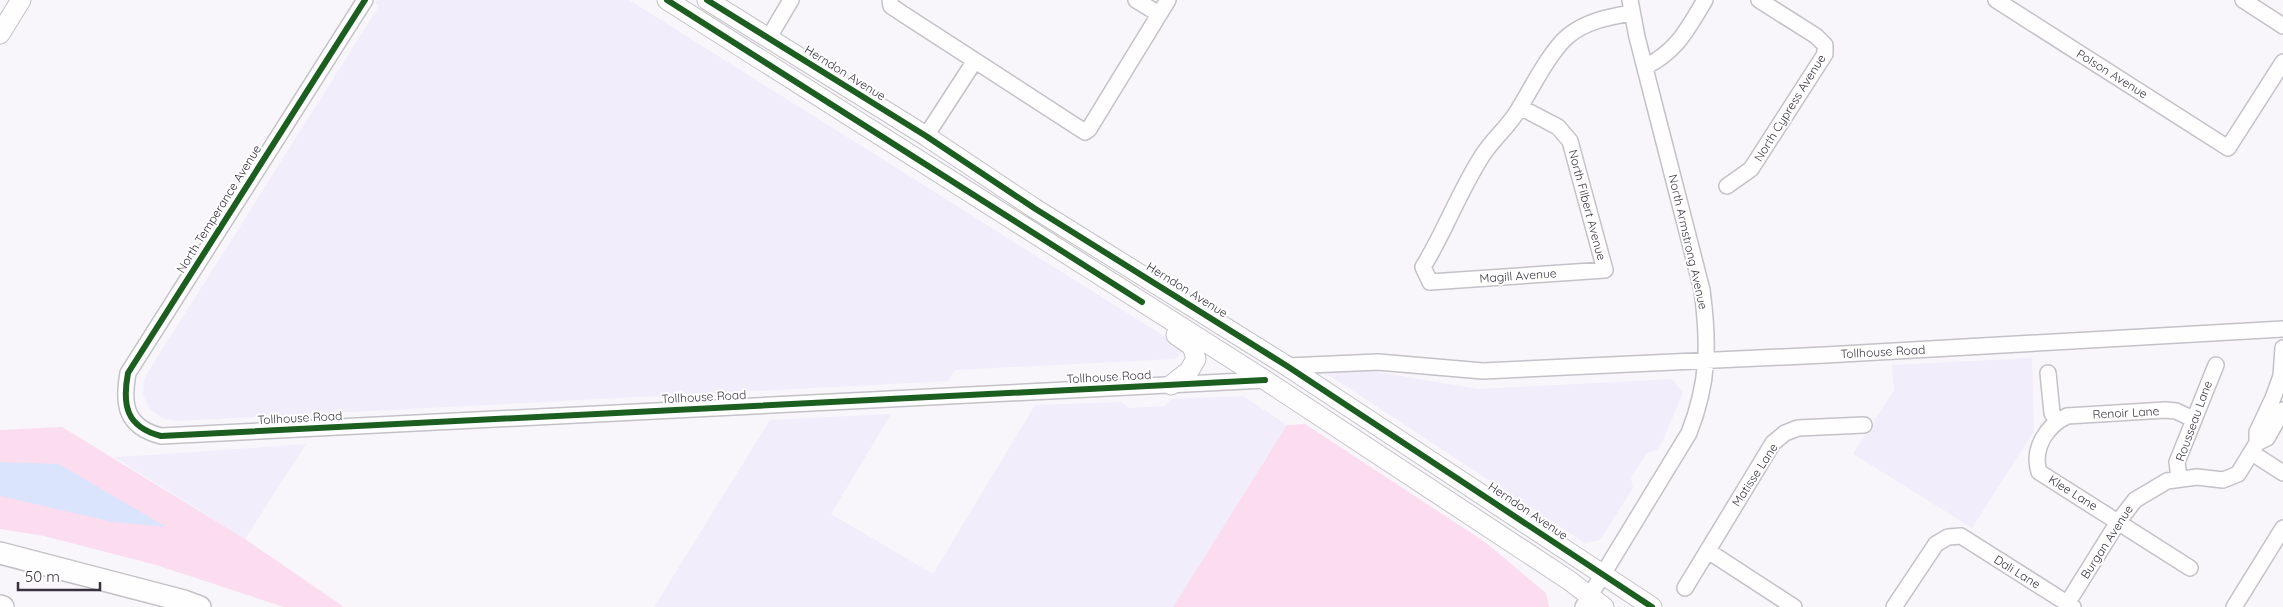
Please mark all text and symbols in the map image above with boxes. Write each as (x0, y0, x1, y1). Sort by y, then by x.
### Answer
street label: Herndon Avenue (802, 42, 889, 104)
street label: Polson Avenue (2074, 46, 2151, 102)
street label: North Cypress Avenue (1751, 51, 1829, 164)
street label: North Temperance Avenue (173, 142, 264, 276)
street label: North Filbert Avenue (1565, 148, 1610, 262)
street label: North Armstrong Avenue (1666, 173, 1711, 311)
street label: Herndon Avenue (1144, 259, 1231, 321)
street label: Magill Avenue (1479, 265, 1557, 286)
street label: Tollhouse Road (1840, 342, 1926, 361)
street label: Tollhouse Road (1066, 367, 1152, 386)
street label: Rousseau Lane (2172, 378, 2215, 463)
street label: Tollhouse Road (661, 387, 747, 406)
street label: Renoir Lane (2092, 403, 2160, 422)
street label: Tollhouse Road (257, 408, 343, 427)
street label: Matisse Lane (1729, 440, 1781, 509)
street label: Klee Lane (2046, 472, 2101, 514)
street label: Herndon Avenue (1486, 478, 1571, 543)
street label: Burgan Avenue (2077, 502, 2136, 581)
street label: Dali Lane (1991, 551, 2043, 592)
scale bar (18, 560, 100, 592)
text: 50 m (25, 567, 60, 586)

